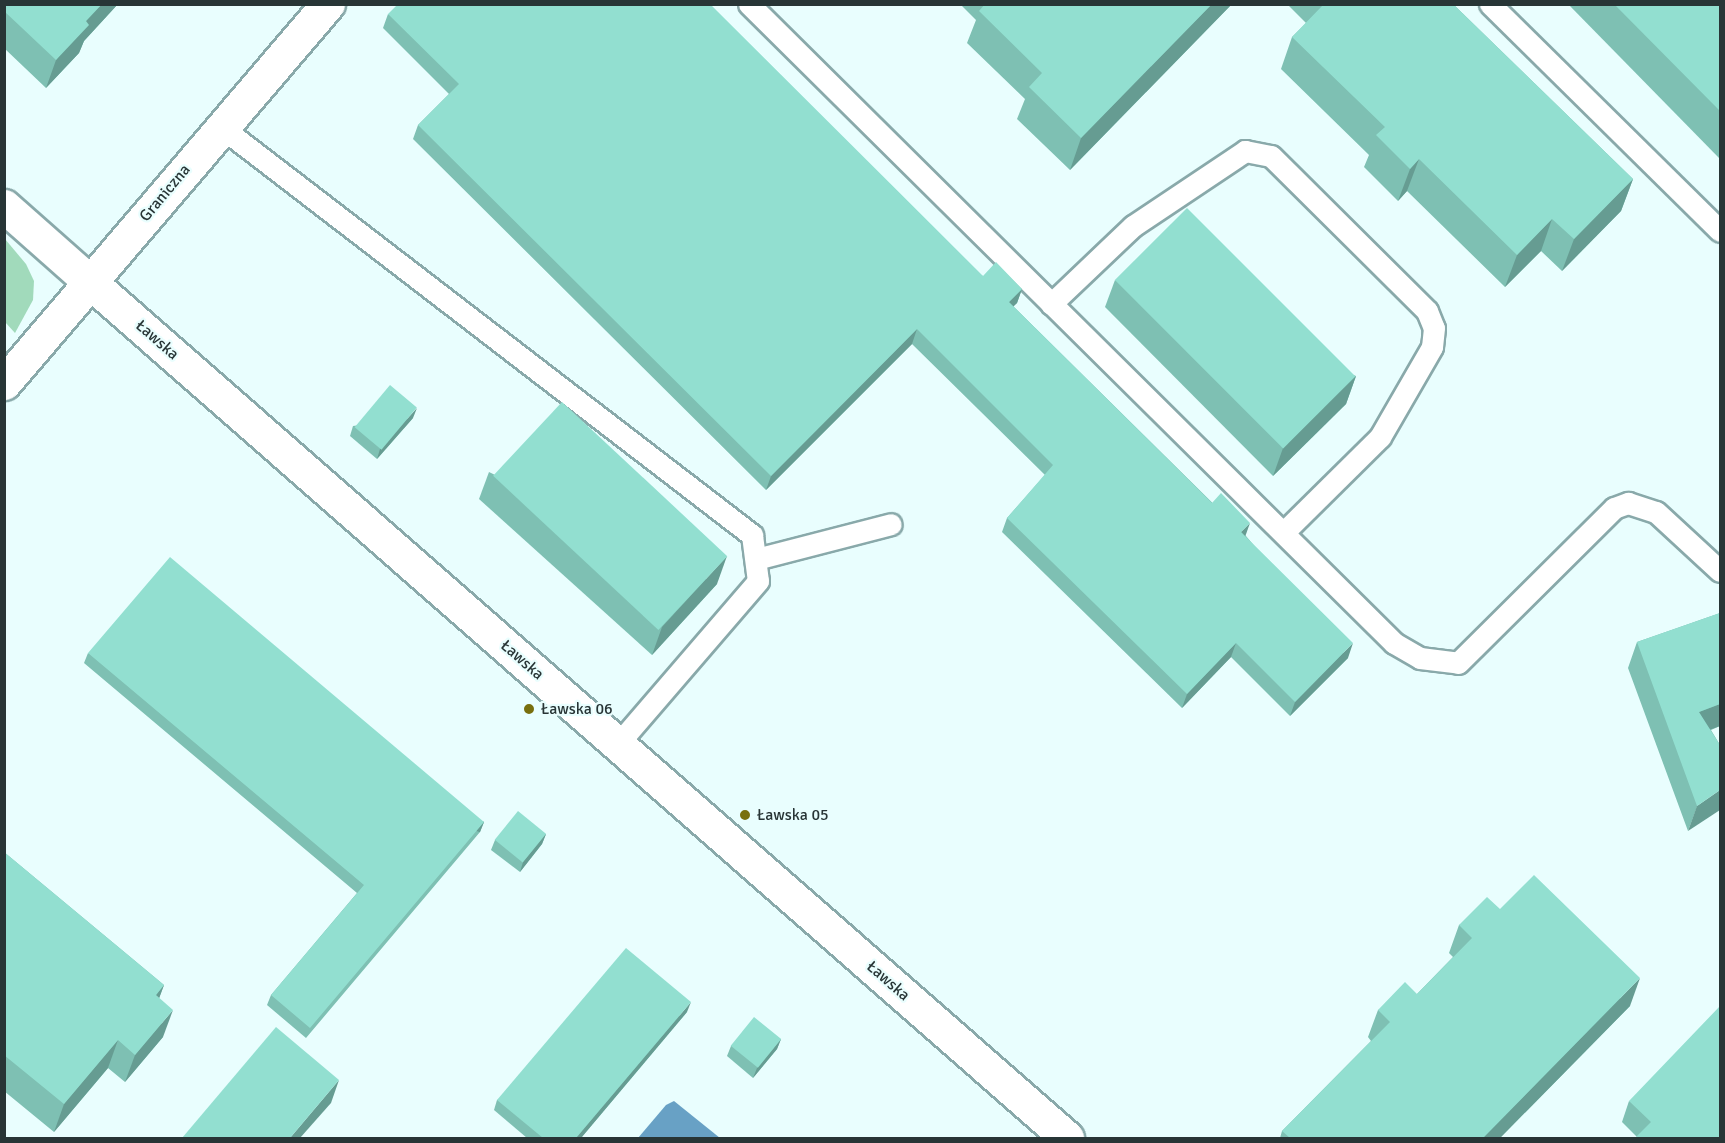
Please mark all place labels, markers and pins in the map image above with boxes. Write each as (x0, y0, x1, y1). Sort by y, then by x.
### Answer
place label: Ławska 06 (541, 699, 613, 719)
marker: Ławska 06 (522, 702, 536, 716)
place label: Ławska 05 (757, 805, 829, 825)
marker: Ławska 05 (738, 808, 752, 822)

